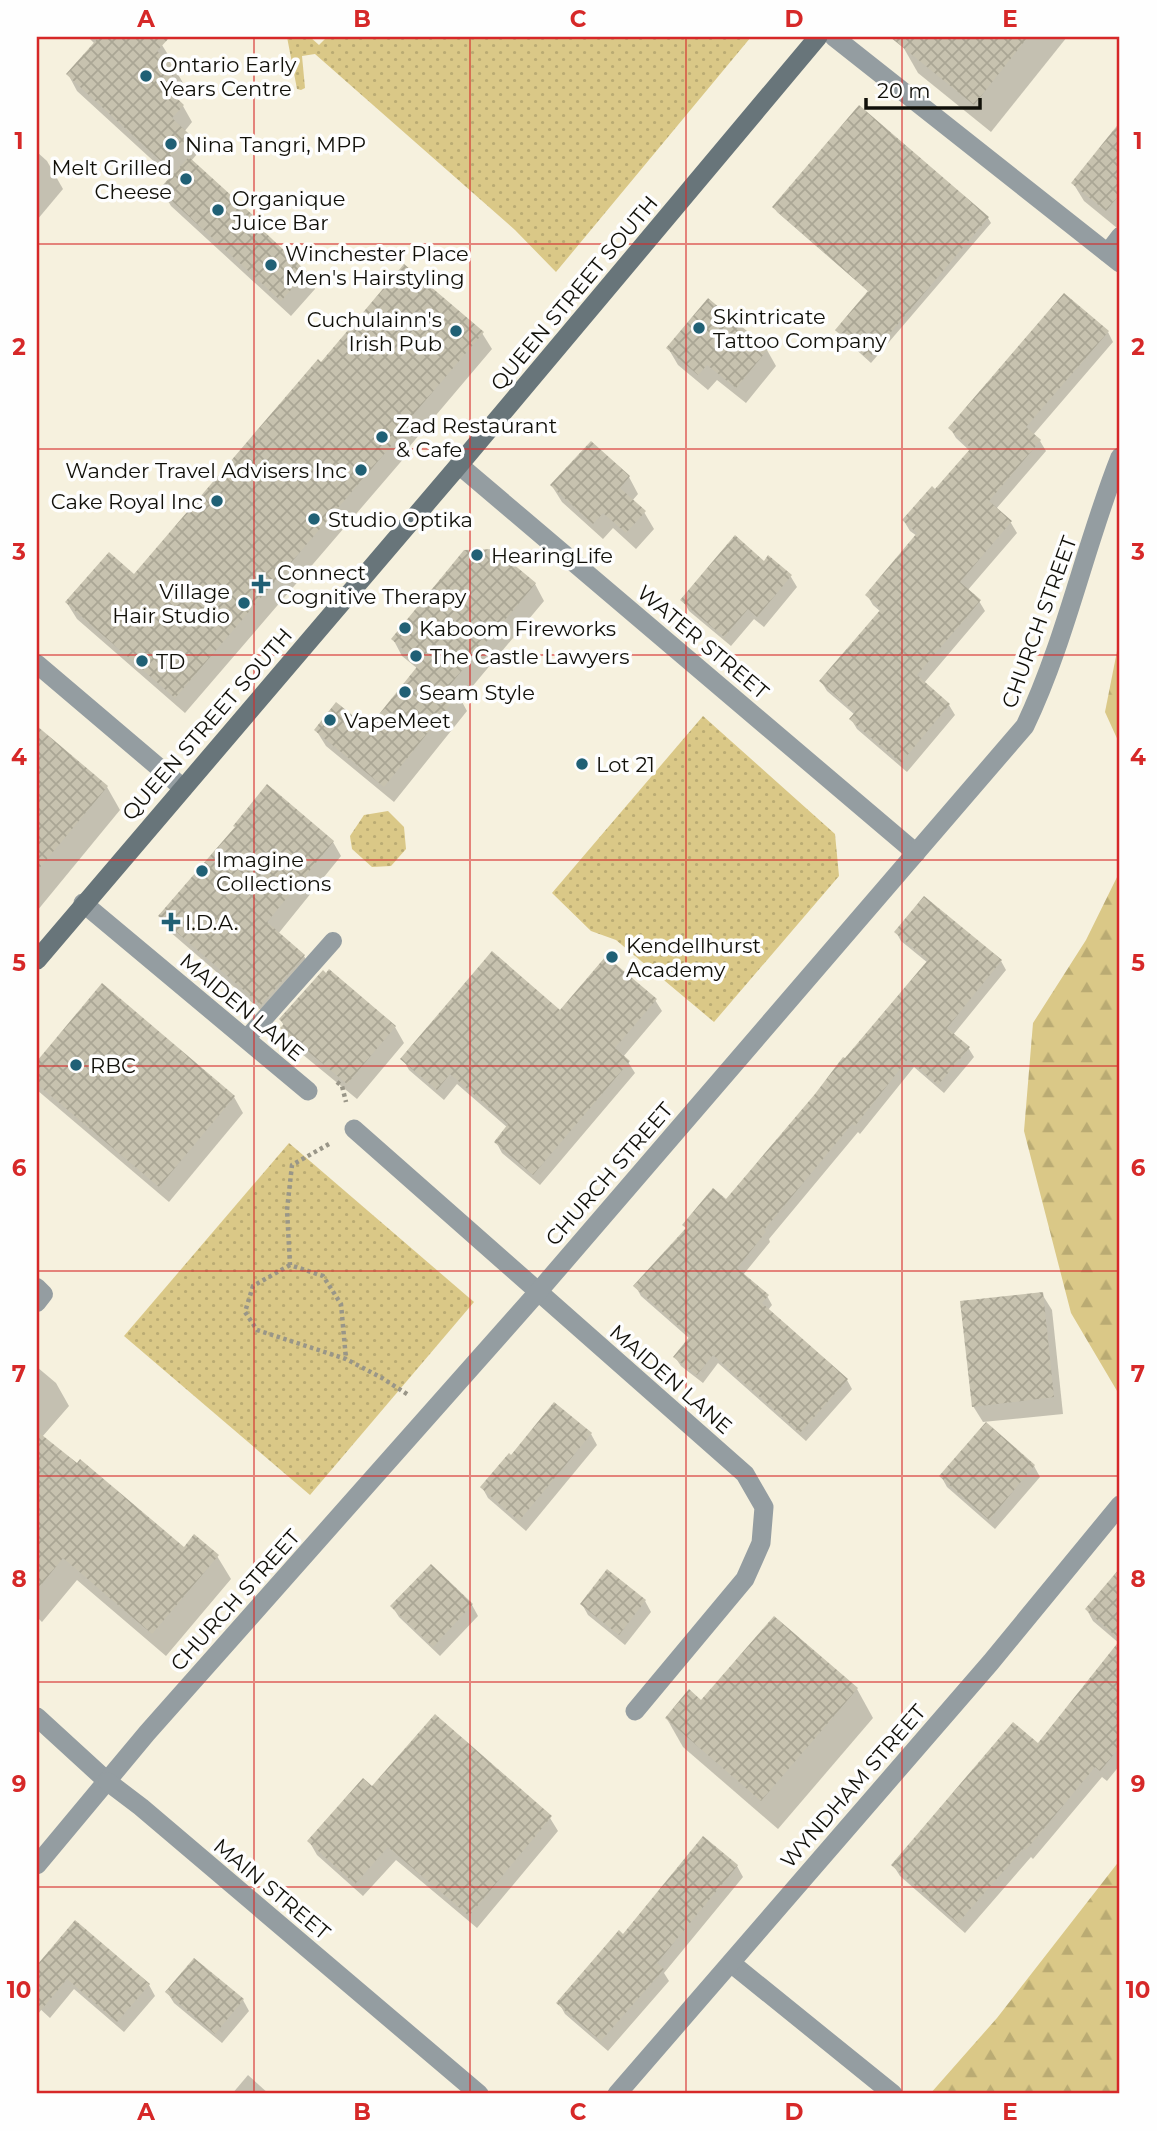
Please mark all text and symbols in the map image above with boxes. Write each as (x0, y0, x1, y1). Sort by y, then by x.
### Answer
text: A (136, 5, 155, 33)
text: B (353, 5, 371, 33)
text: C (570, 5, 587, 33)
text: D (785, 5, 804, 33)
text: E (1002, 5, 1018, 33)
place label: Ontario Early Years Centre (160, 52, 297, 101)
scale bar (866, 66, 980, 110)
marker: Ontario Early Years Centre (138, 68, 154, 84)
text: 20 m (877, 78, 931, 103)
text: 1 (14, 127, 24, 155)
text: 1 (1133, 127, 1143, 155)
place label: Nina Tangri, MPP (185, 132, 366, 157)
marker: Nina Tangri, MPP (163, 136, 179, 152)
place label: Melt Grilled Cheese (51, 155, 172, 204)
marker: Melt Grilled Cheese (178, 171, 194, 187)
place label: Organique Juice Bar (231, 186, 345, 235)
street label: QUEEN STREET SOUTH (485, 191, 663, 395)
marker: Organique Juice Bar (210, 202, 226, 218)
place label: Winchester Place Men's Hairstyling (285, 241, 469, 290)
marker: Winchester Place Men's Hairstyling (263, 257, 279, 273)
place label: Skintricate Tattoo Company (713, 304, 887, 353)
place label: Cuchulainn's Irish Pub (307, 307, 442, 356)
marker: Skintricate Tattoo Company (691, 320, 707, 336)
marker: Cuchulainn's Irish Pub (448, 323, 464, 339)
text: 2 (12, 333, 26, 361)
text: 2 (1131, 333, 1145, 361)
place label: Zad Restaurant & Cafe (396, 413, 557, 462)
marker: Zad Restaurant & Cafe (374, 429, 390, 445)
place label: Wander Travel Advisers Inc (65, 458, 347, 483)
marker: Wander Travel Advisers Inc (353, 462, 369, 478)
place label: Cake Royal Inc (51, 489, 203, 514)
marker: Cake Royal Inc (209, 493, 225, 509)
place label: Studio Optika (328, 507, 473, 532)
marker: Studio Optika (306, 511, 322, 527)
street label: CHURCH STREET (996, 533, 1082, 711)
text: 3 (11, 538, 26, 566)
text: 3 (1130, 538, 1145, 566)
place label: HearingLife (491, 543, 613, 568)
marker: HearingLife (469, 547, 485, 563)
place label: Connect Cognitive Therapy (277, 560, 467, 609)
marker: Connect Cognitive Therapy (251, 574, 271, 594)
place label: Village Hair Studio (112, 579, 230, 628)
street label: WATER STREET (632, 580, 774, 704)
marker: Village Hair Studio (236, 595, 252, 611)
place label: Kaboom Fireworks (419, 616, 616, 641)
marker: Kaboom Fireworks (397, 620, 413, 636)
street label: QUEEN STREET SOUTH (117, 623, 297, 825)
place label: The Castle Lawyers (430, 644, 629, 669)
marker: The Castle Lawyers (408, 648, 424, 664)
place label: TD (156, 649, 185, 674)
marker: TD (134, 653, 150, 669)
place label: Seam Style (419, 680, 535, 705)
marker: Seam Style (397, 684, 413, 700)
place label: VapeMeet (344, 708, 451, 733)
marker: VapeMeet (322, 712, 338, 728)
text: 4 (11, 743, 27, 771)
text: 4 (1130, 743, 1146, 771)
place label: Lot 21 (596, 752, 655, 777)
marker: Lot 21 (574, 756, 590, 772)
place label: Imagine Collections (216, 847, 331, 896)
marker: Imagine Collections (194, 863, 210, 879)
place label: I.D.A. (185, 910, 238, 935)
marker: I.D.A. (163, 914, 179, 930)
place label: Kendellhurst Academy (626, 933, 761, 982)
street label: MAIDEN LANE (175, 948, 309, 1066)
text: 5 (12, 949, 26, 977)
marker: Kendellhurst Academy (604, 949, 620, 965)
text: 5 (1131, 949, 1145, 977)
place label: RBC (90, 1053, 136, 1078)
marker: RBC (68, 1057, 84, 1073)
street label: CHURCH STREET (540, 1097, 678, 1251)
text: 6 (12, 1154, 27, 1182)
text: 6 (1131, 1154, 1146, 1182)
street label: MAIDEN LANE (605, 1319, 737, 1439)
text: 7 (12, 1360, 26, 1388)
text: 7 (1131, 1360, 1145, 1388)
street label: CHURCH STREET (165, 1524, 305, 1676)
text: 8 (11, 1565, 27, 1593)
text: 8 (1130, 1565, 1146, 1593)
street label: WYNDHAM STREET (775, 1699, 931, 1873)
text: 9 (12, 1770, 26, 1798)
text: 9 (1131, 1770, 1145, 1798)
street label: MAIN STREET (209, 1833, 335, 1945)
text: 10 (7, 1976, 31, 2004)
text: 10 (1126, 1976, 1150, 2004)
text: A (136, 2098, 155, 2126)
text: B (353, 2098, 371, 2126)
text: C (570, 2098, 587, 2126)
text: D (785, 2098, 804, 2126)
text: E (1002, 2098, 1018, 2126)

